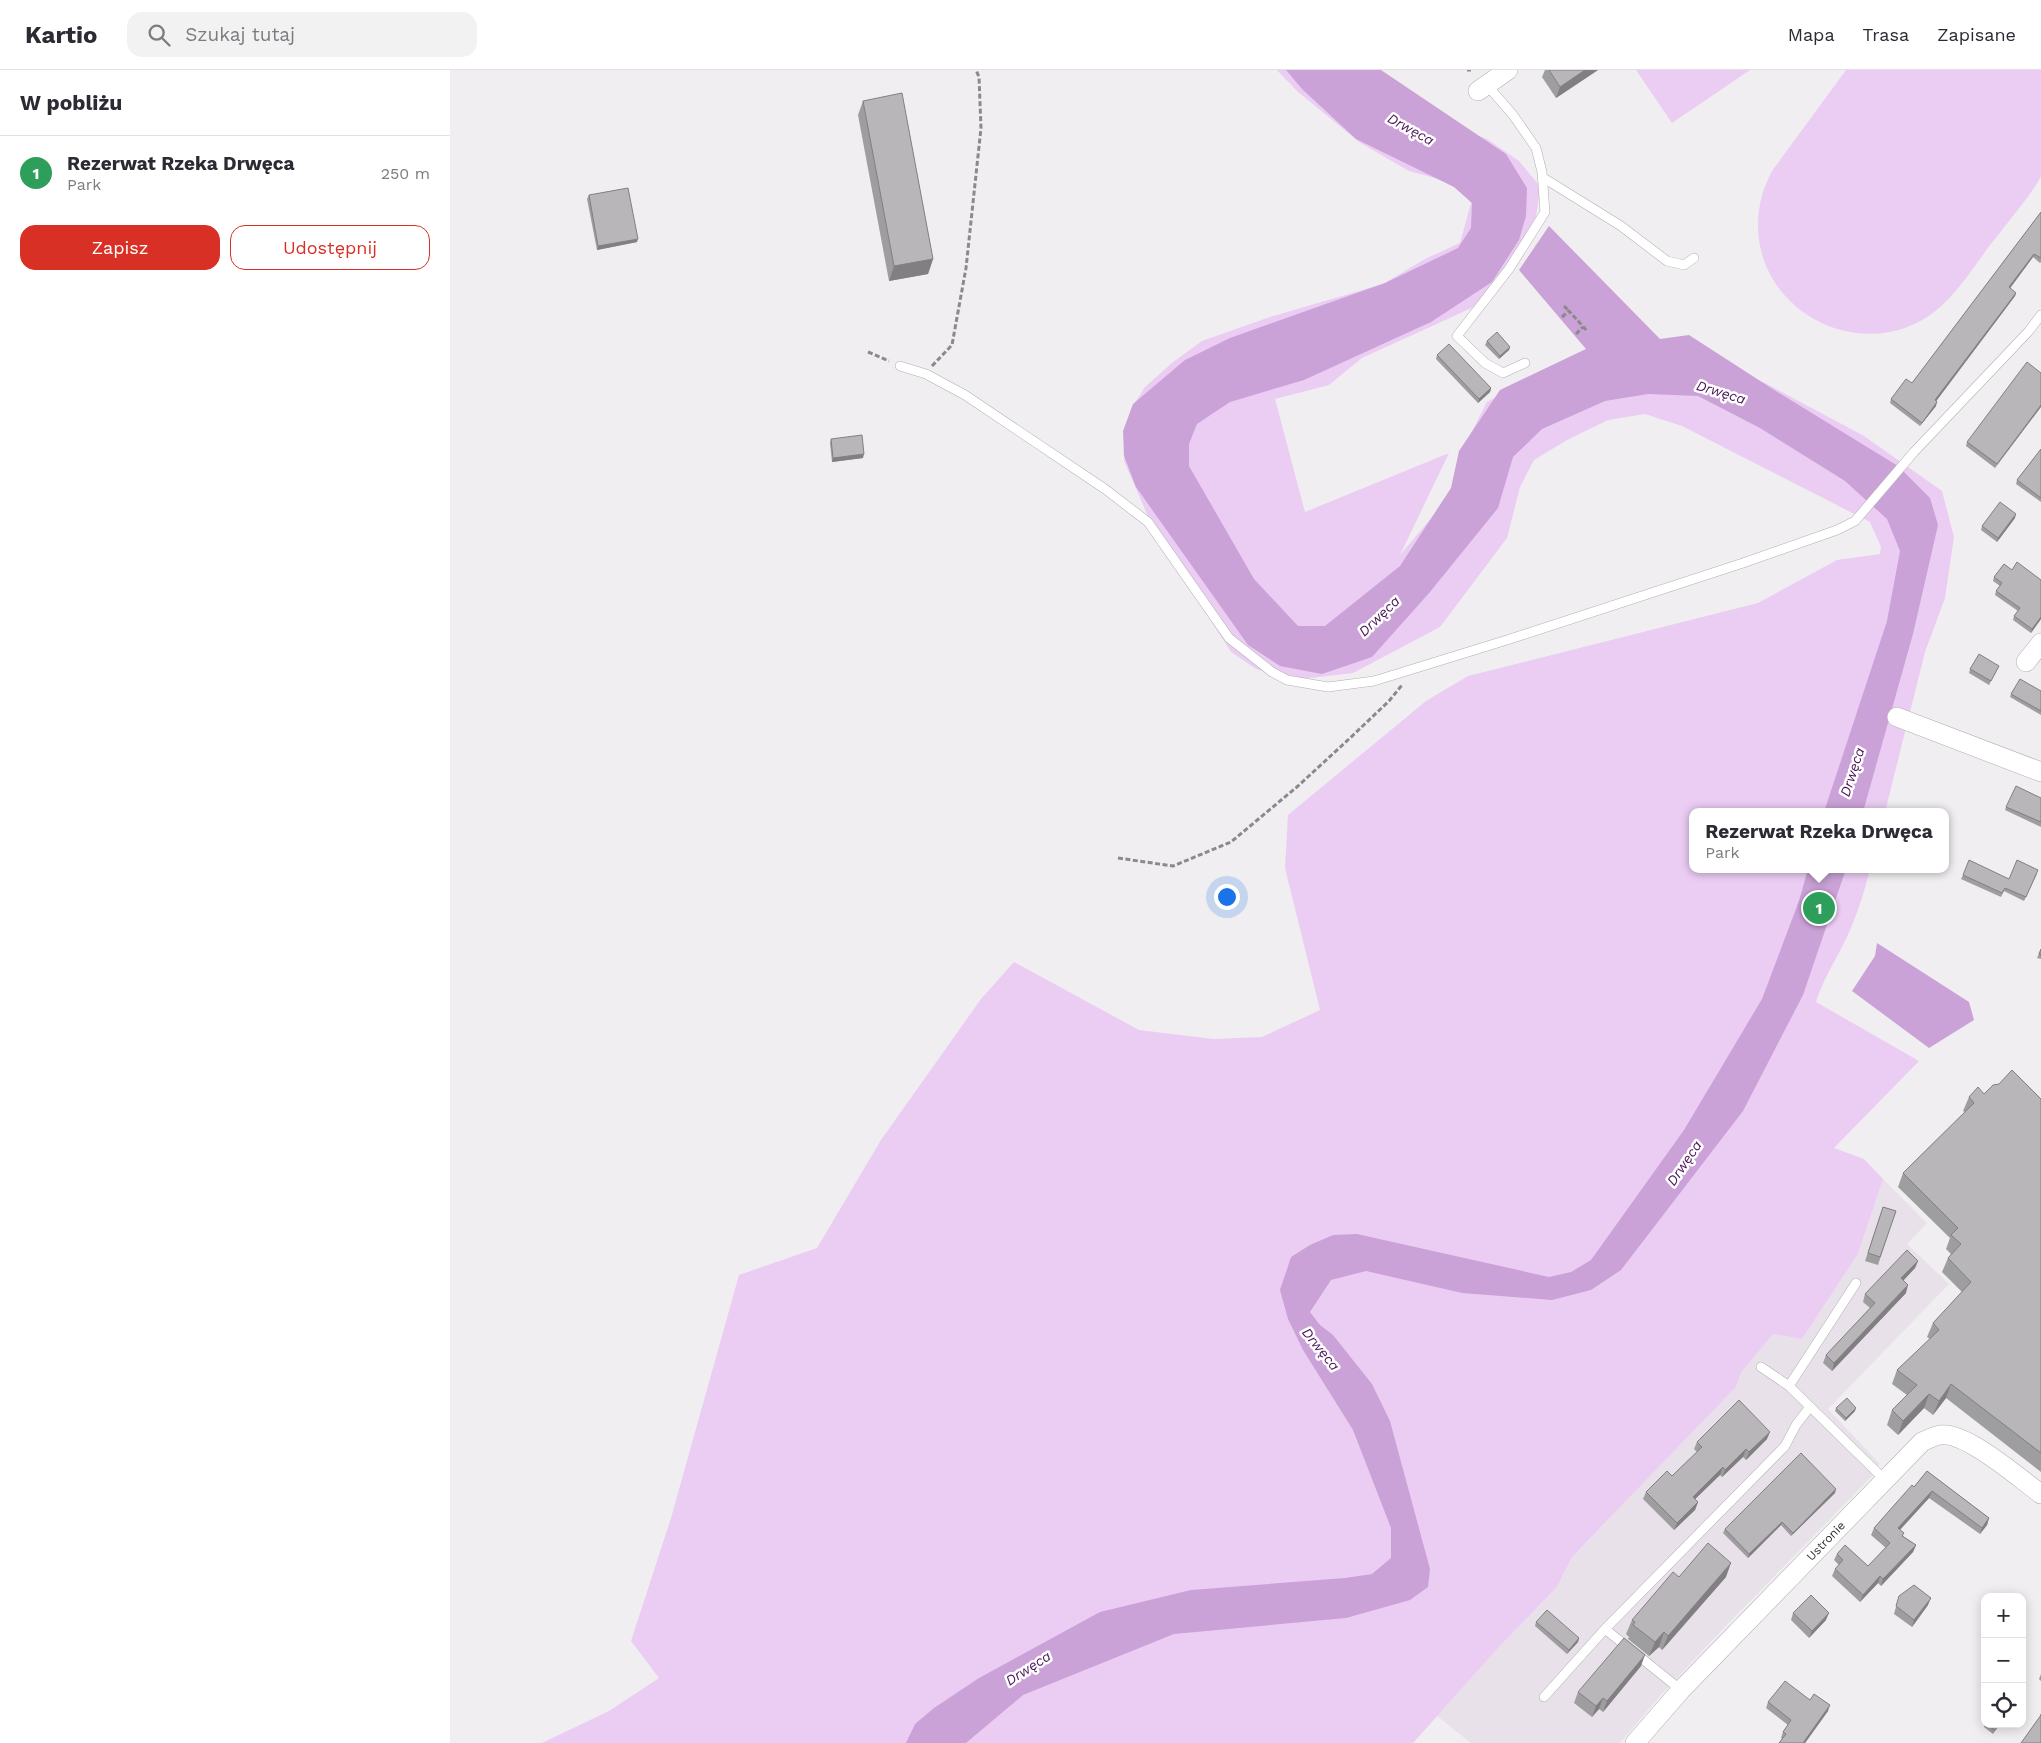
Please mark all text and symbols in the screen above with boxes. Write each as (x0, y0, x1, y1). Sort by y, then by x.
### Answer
search box (127, 12, 477, 57)
text: Kartio (25, 21, 97, 49)
icon: search (145, 21, 173, 49)
text: Szukaj tutaj (185, 23, 295, 46)
text: Mapa (1788, 24, 1835, 45)
text: Trasa (1863, 24, 1909, 45)
text: Zapisane (1937, 24, 2016, 45)
text: W pobliżu (20, 90, 122, 115)
water label: Drwęca (1385, 110, 1437, 148)
text: Rezerwat Rzeka Drwęca (67, 152, 294, 175)
text: 1 (33, 164, 39, 183)
text: 250 m (381, 164, 430, 183)
text: Park (67, 175, 101, 194)
button: Zapisz (20, 225, 220, 270)
button: Udostępnij (230, 225, 430, 270)
water label: Drwęca (1695, 377, 1748, 407)
water label: Drwęca (1355, 592, 1403, 639)
water label: Drwęca (1837, 745, 1868, 798)
popup (1689, 808, 1949, 873)
text: Rezerwat Rzeka Drwęca (1705, 820, 1933, 843)
text: Park (1705, 843, 1740, 862)
your location (1214, 884, 1240, 910)
pin: 1 (1803, 889, 1835, 927)
water label: Drwęca (1663, 1137, 1705, 1188)
water label: Drwęca (1299, 1324, 1343, 1374)
street label: Ustronie (1804, 1518, 1848, 1563)
map controls (1981, 1593, 2026, 1728)
button: + (1981, 1593, 2026, 1638)
button: − (1981, 1638, 2026, 1683)
water label: Drwęca (1002, 1647, 1054, 1688)
button: locate (1981, 1683, 2026, 1728)

